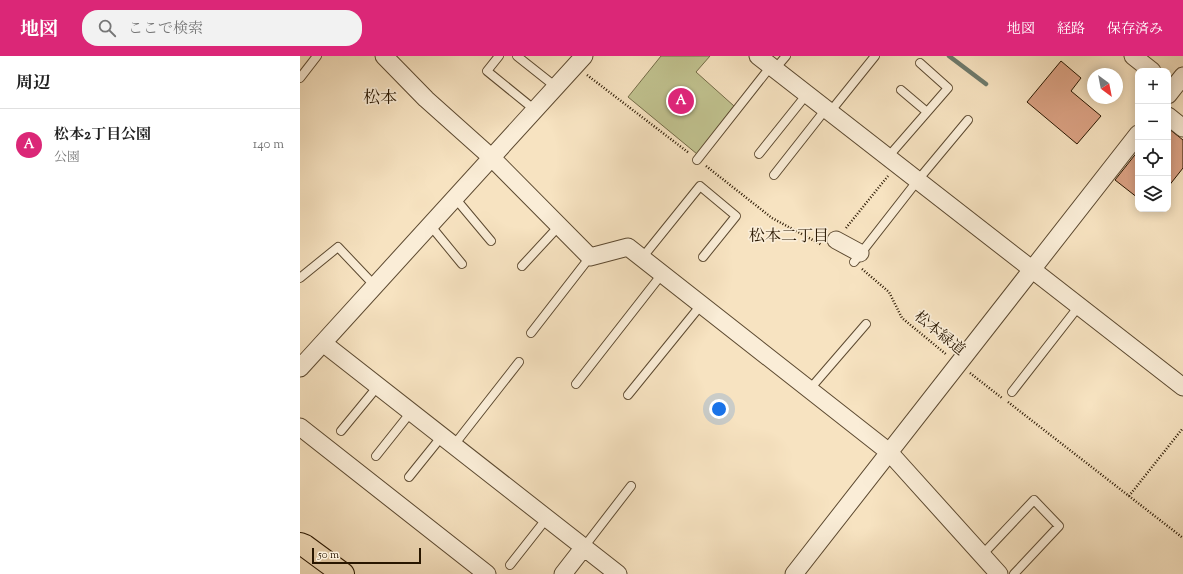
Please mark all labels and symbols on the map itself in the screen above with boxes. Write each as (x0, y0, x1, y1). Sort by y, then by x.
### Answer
north arrow (1087, 68, 1123, 104)
pin: A (668, 86, 694, 116)
district label: 松本 (363, 87, 397, 111)
district label: 松本二丁目 (749, 226, 829, 249)
street label: 松本緑道 (909, 307, 969, 361)
your location (709, 399, 729, 419)
scale bar (312, 546, 421, 565)

